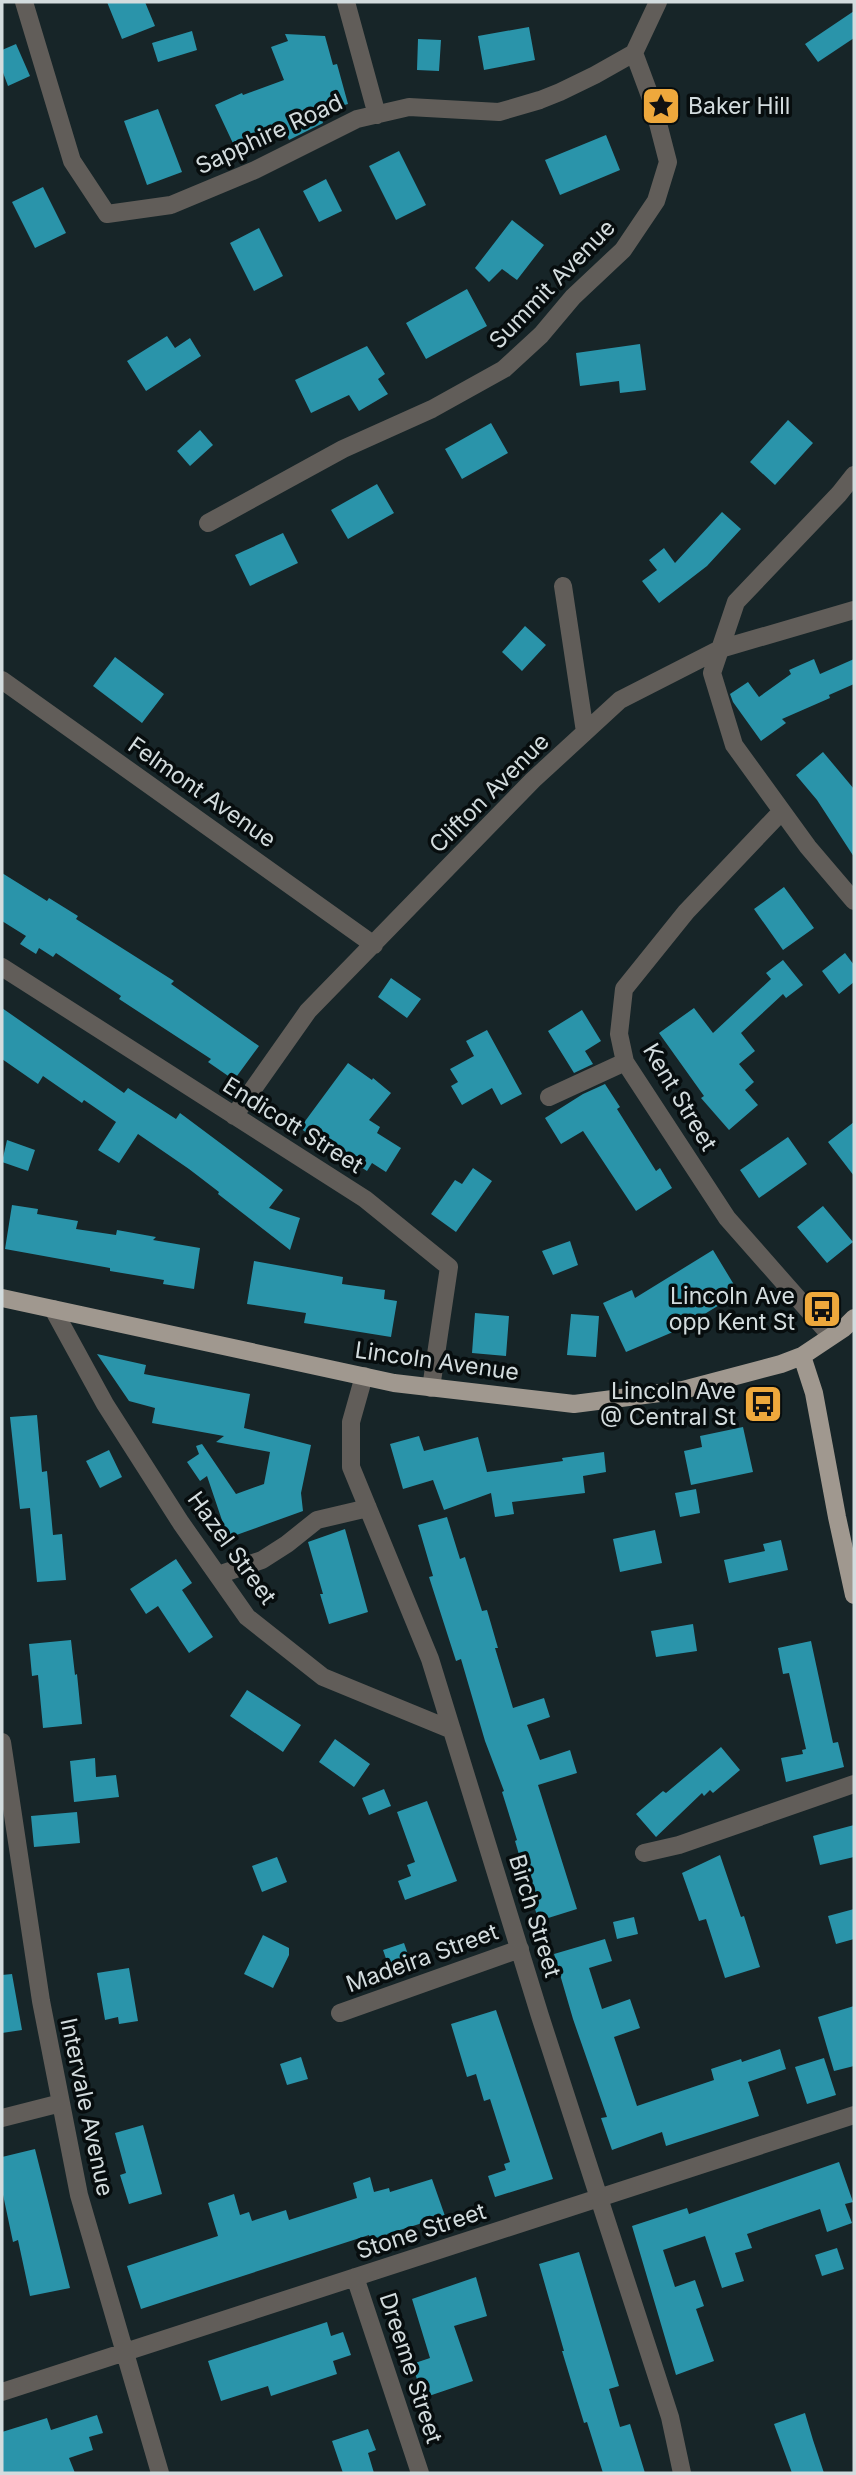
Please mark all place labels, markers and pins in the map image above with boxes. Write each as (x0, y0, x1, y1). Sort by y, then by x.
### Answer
place icon: Baker Hill (640, 85, 682, 127)
place label: Baker Hill (688, 92, 790, 120)
place label: Lincoln Ave opp Kent St (669, 1282, 795, 1336)
bus stop icon: Lincoln Ave opp Kent St (801, 1288, 843, 1330)
place label: Lincoln Ave @ Central St (600, 1377, 736, 1431)
bus stop icon: Lincoln Ave @ Central St (742, 1383, 784, 1425)

